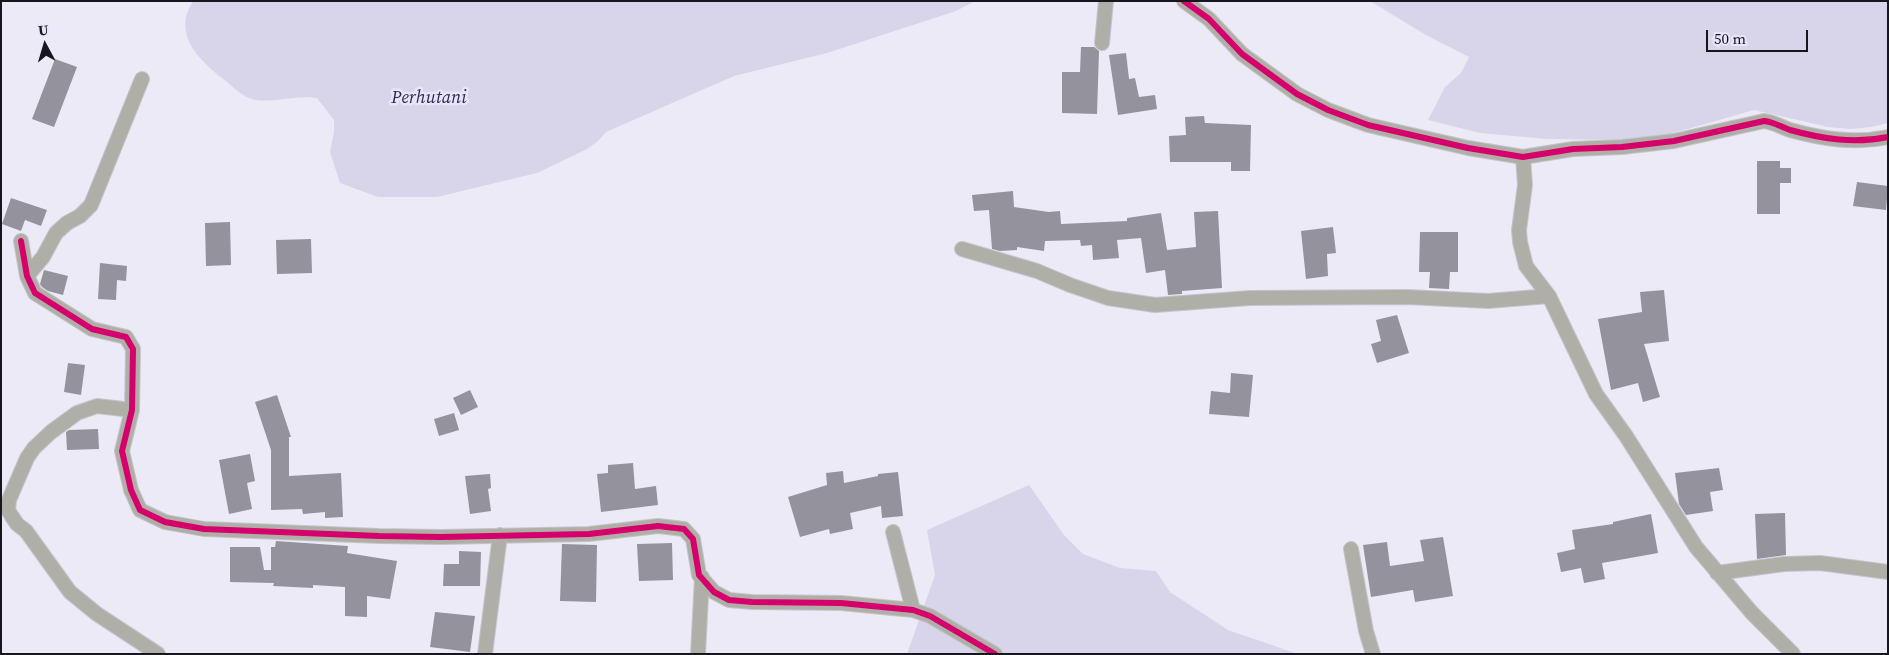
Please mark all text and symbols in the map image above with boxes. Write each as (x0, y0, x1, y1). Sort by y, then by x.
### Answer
north arrow (20, 20, 70, 70)
text: U (37, 20, 50, 41)
scale bar (1709, 20, 1812, 52)
text: 50 m (1714, 28, 1746, 49)
park label: Perhutani (391, 87, 467, 109)

